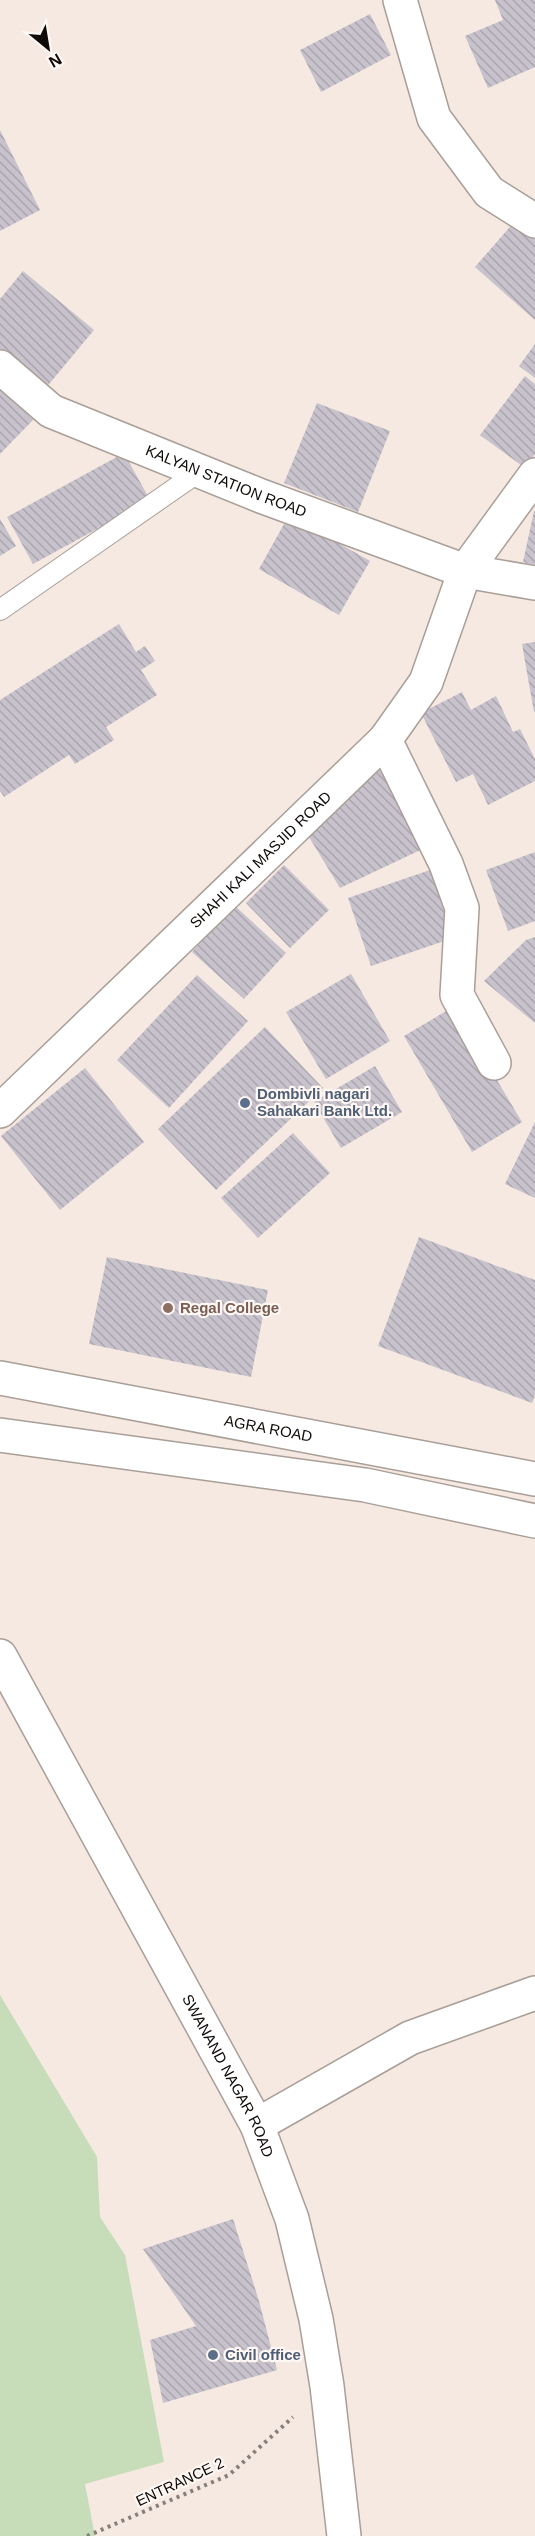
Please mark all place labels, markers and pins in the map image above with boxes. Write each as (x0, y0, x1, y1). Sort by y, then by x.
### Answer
place label: Dombivli nagari Sahakari Bank Ltd. (257, 1085, 392, 1119)
marker: Dombivli nagari Sahakari Bank Ltd. (238, 1096, 252, 1110)
place label: Regal College (180, 1299, 279, 1316)
marker: Regal College (161, 1301, 175, 1315)
place label: Civil office (225, 2346, 301, 2363)
marker: Civil office (206, 2348, 220, 2362)

